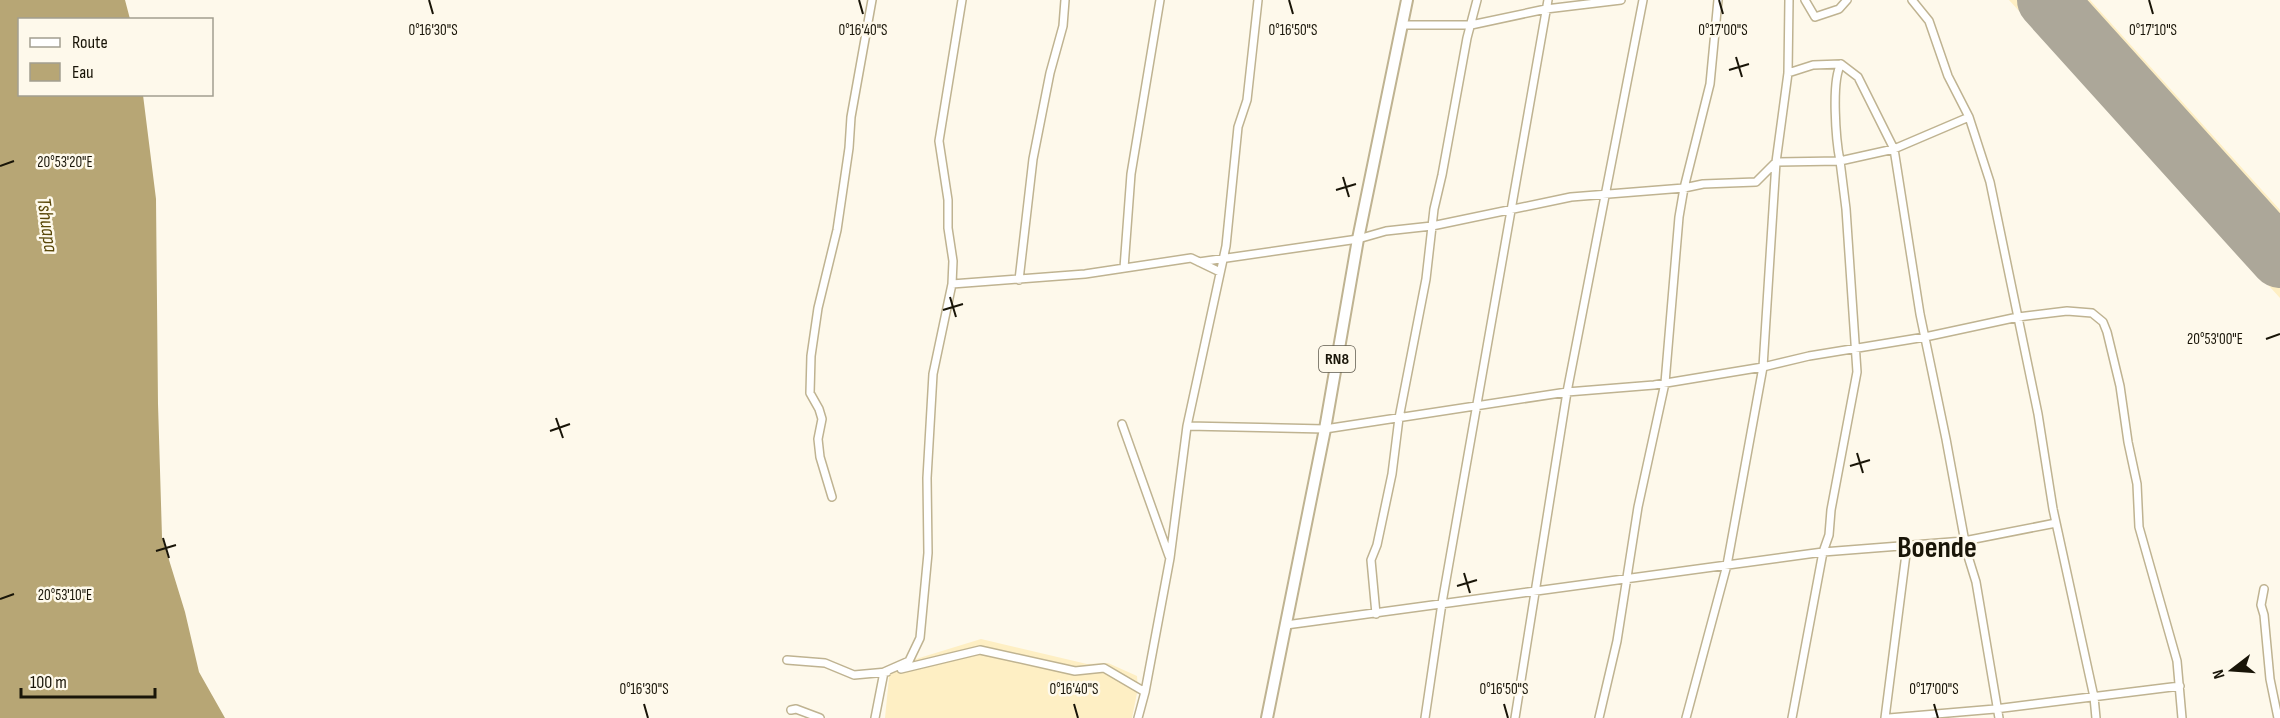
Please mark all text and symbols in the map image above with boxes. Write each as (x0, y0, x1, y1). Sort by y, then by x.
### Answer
legend (18, 18, 213, 96)
text: 0°16'30"S (408, 21, 458, 40)
text: 0°16'40"S (838, 21, 888, 40)
text: 0°16'50"S (1269, 21, 1317, 40)
text: 0°17'00"S (1698, 21, 1748, 40)
text: 0°17'10"S (2129, 21, 2177, 40)
text: Route (72, 32, 108, 53)
text: Eau (72, 62, 94, 83)
text: 20°53'20"E (37, 153, 93, 172)
water label: Tshuapa (31, 196, 63, 254)
text: 20°53'00"E (2187, 330, 2243, 349)
road number: RN8 (1319, 346, 1355, 372)
district label: Boende (1897, 530, 1977, 566)
text: 20°53'10"E (38, 586, 92, 605)
north arrow (2202, 640, 2262, 700)
scale bar (21, 661, 154, 699)
text: N (2209, 667, 2229, 681)
text: 100 m (30, 672, 67, 693)
text: 0°16'30"S (619, 680, 669, 699)
text: 0°16'40"S (1049, 680, 1099, 699)
text: 0°16'50"S (1480, 680, 1528, 699)
text: 0°17'00"S (1909, 680, 1959, 699)

